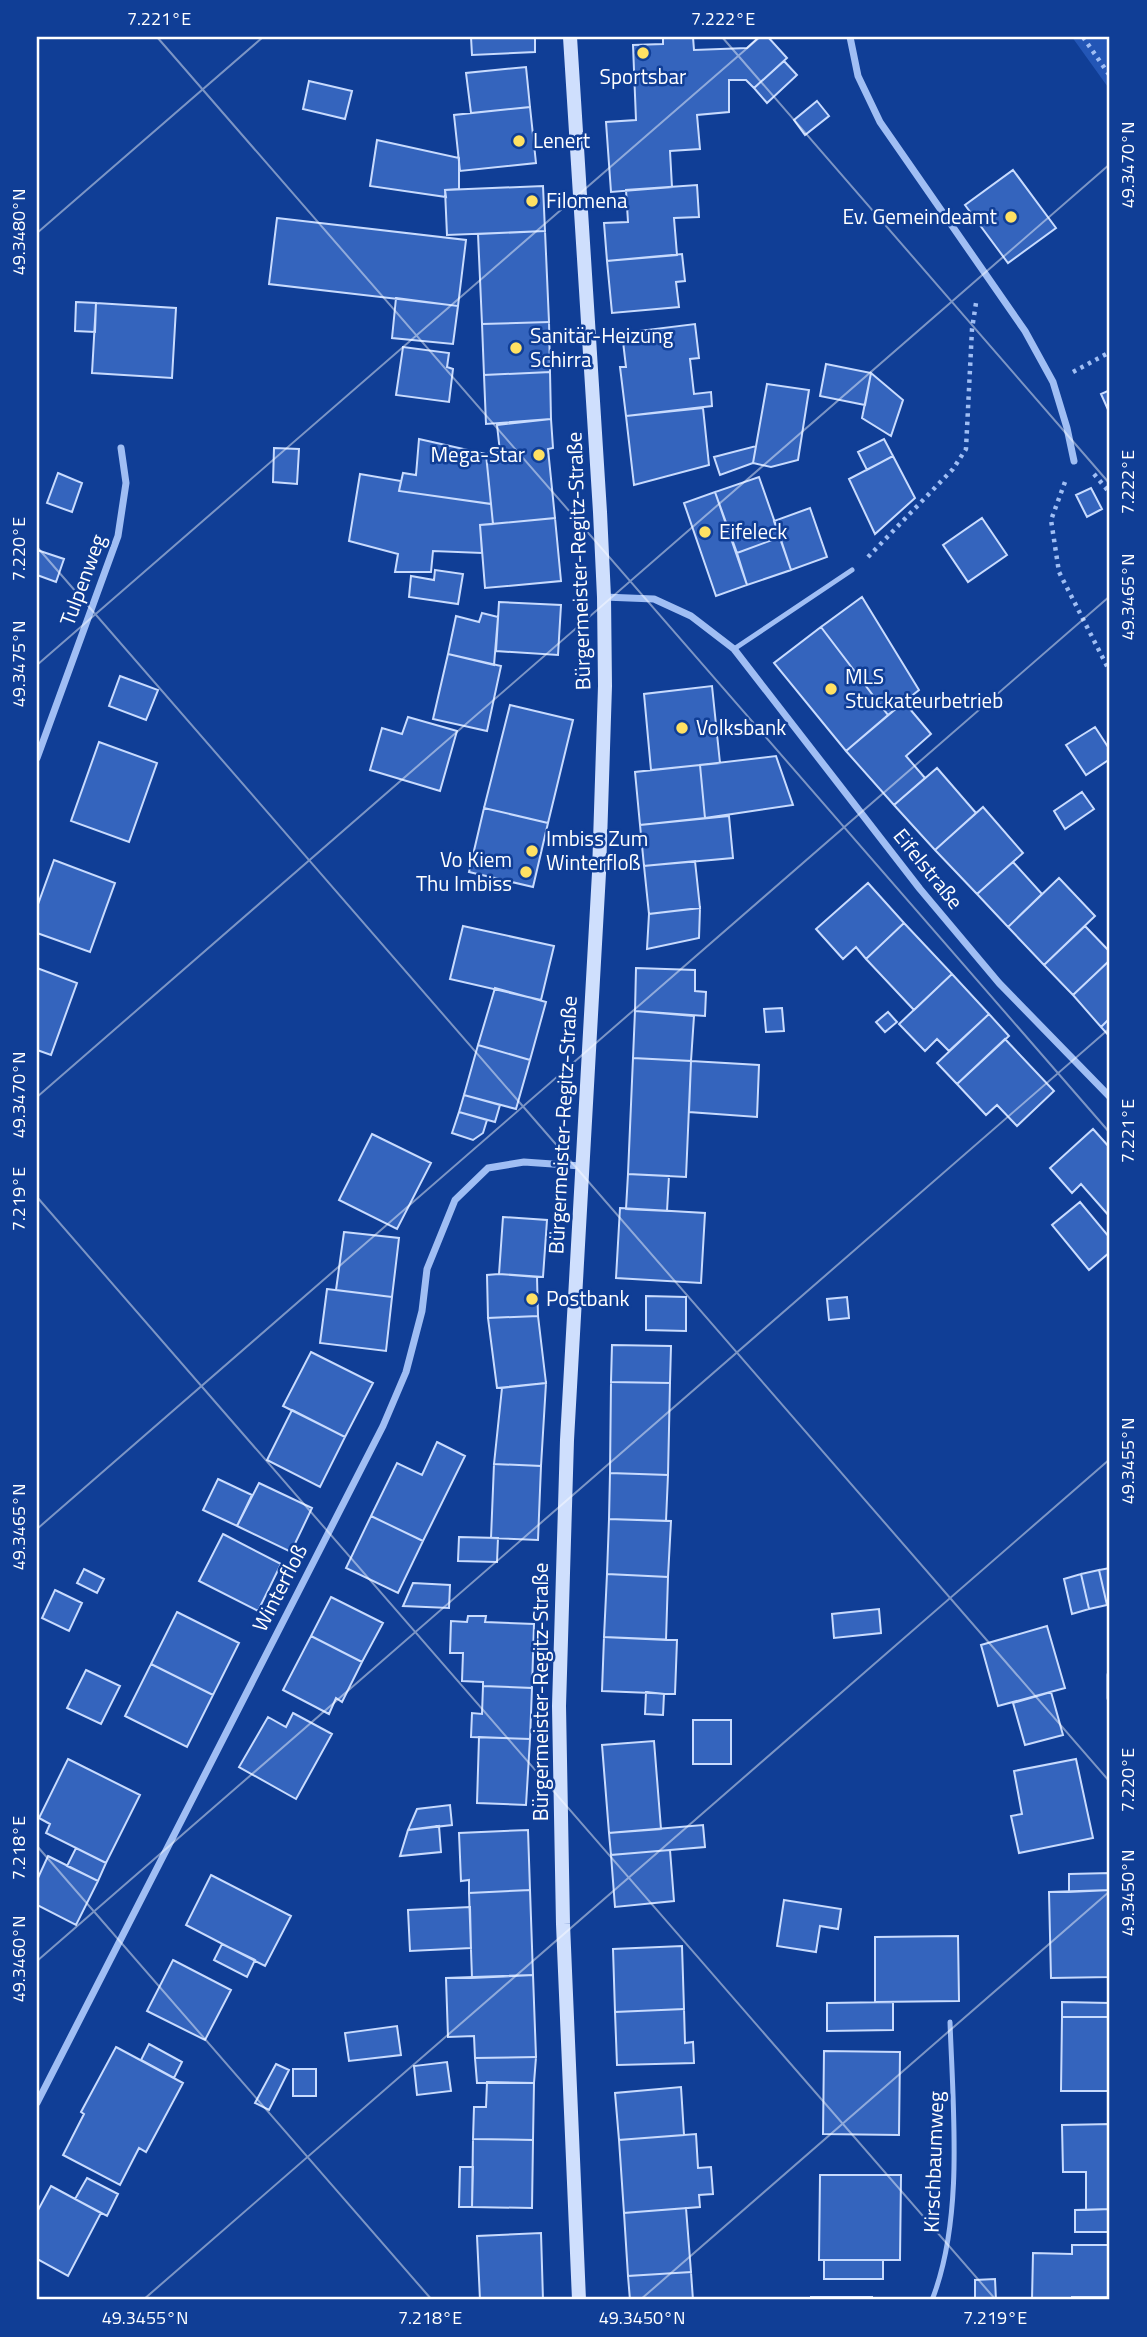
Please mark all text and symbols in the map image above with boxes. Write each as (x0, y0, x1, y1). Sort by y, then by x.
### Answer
text: 7.221°E (127, 5, 191, 32)
text: 7.222°E (691, 5, 755, 32)
marker: Sportsbar (635, 45, 651, 61)
place label: Sportsbar (600, 60, 686, 92)
text: 49.3470°N (1114, 122, 1141, 208)
place label: Lenert (533, 124, 591, 156)
marker: Lenert (511, 133, 527, 149)
place label: Filomena (546, 184, 628, 216)
text: 49.3480°N (5, 189, 32, 275)
marker: Filomena (524, 193, 540, 209)
place label: Ev. Gemeindeamt (842, 200, 998, 232)
marker: Ev. Gemeindeamt (1003, 209, 1019, 225)
place label: Sanitär-Heizung Schirra (530, 319, 673, 375)
marker: Sanitär-Heizung Schirra (508, 340, 524, 356)
street label: Bürgermeister-Regitz-Straße (557, 431, 599, 691)
place label: Mega-Star (431, 438, 525, 470)
marker: Mega-Star (531, 447, 547, 463)
text: 7.222°E (1114, 450, 1141, 514)
place label: Eifeleck (719, 515, 787, 547)
text: 7.220°E (5, 517, 32, 581)
marker: Eifeleck (697, 524, 713, 540)
street label: Tulpenweg (51, 529, 113, 630)
text: 49.3465°N (1114, 554, 1141, 640)
text: 49.3475°N (5, 621, 32, 707)
place label: MLS Stuckateurbetrieb (845, 660, 1003, 716)
marker: MLS Stuckateurbetrieb (823, 681, 839, 697)
place label: Volksbank (696, 711, 786, 743)
marker: Volksbank (674, 720, 690, 736)
street label: Eifelstraße (886, 821, 971, 916)
place label: Imbiss Zum Winterfloß (546, 822, 648, 878)
place label: Vo Kiem Thu Imbiss (416, 843, 512, 899)
marker: Imbiss Zum Winterfloß (524, 843, 540, 859)
marker: Vo Kiem Thu Imbiss (518, 864, 534, 880)
street label: Bürgermeister-Regitz-Straße (539, 995, 585, 1255)
text: 49.3470°N (5, 1052, 32, 1138)
text: 7.221°E (1114, 1099, 1141, 1163)
text: 7.219°E (5, 1167, 32, 1231)
place label: Postbank (546, 1282, 630, 1314)
marker: Postbank (524, 1291, 540, 1307)
text: 49.3455°N (1114, 1418, 1141, 1504)
text: 49.3465°N (5, 1484, 32, 1570)
street label: Winterfloß (243, 1538, 315, 1637)
street label: Bürgermeister-Regitz-Straße (524, 1563, 556, 1821)
text: 7.220°E (1114, 1748, 1141, 1812)
text: 7.218°E (5, 1816, 32, 1880)
text: 49.3450°N (1114, 1850, 1141, 1936)
text: 49.3460°N (5, 1916, 32, 2002)
street label: Kirschbaumweg (915, 2091, 951, 2233)
text: 49.3455°N (102, 2304, 188, 2331)
text: 7.218°E (398, 2304, 462, 2331)
text: 49.3450°N (599, 2304, 685, 2331)
text: 7.219°E (963, 2304, 1027, 2331)

